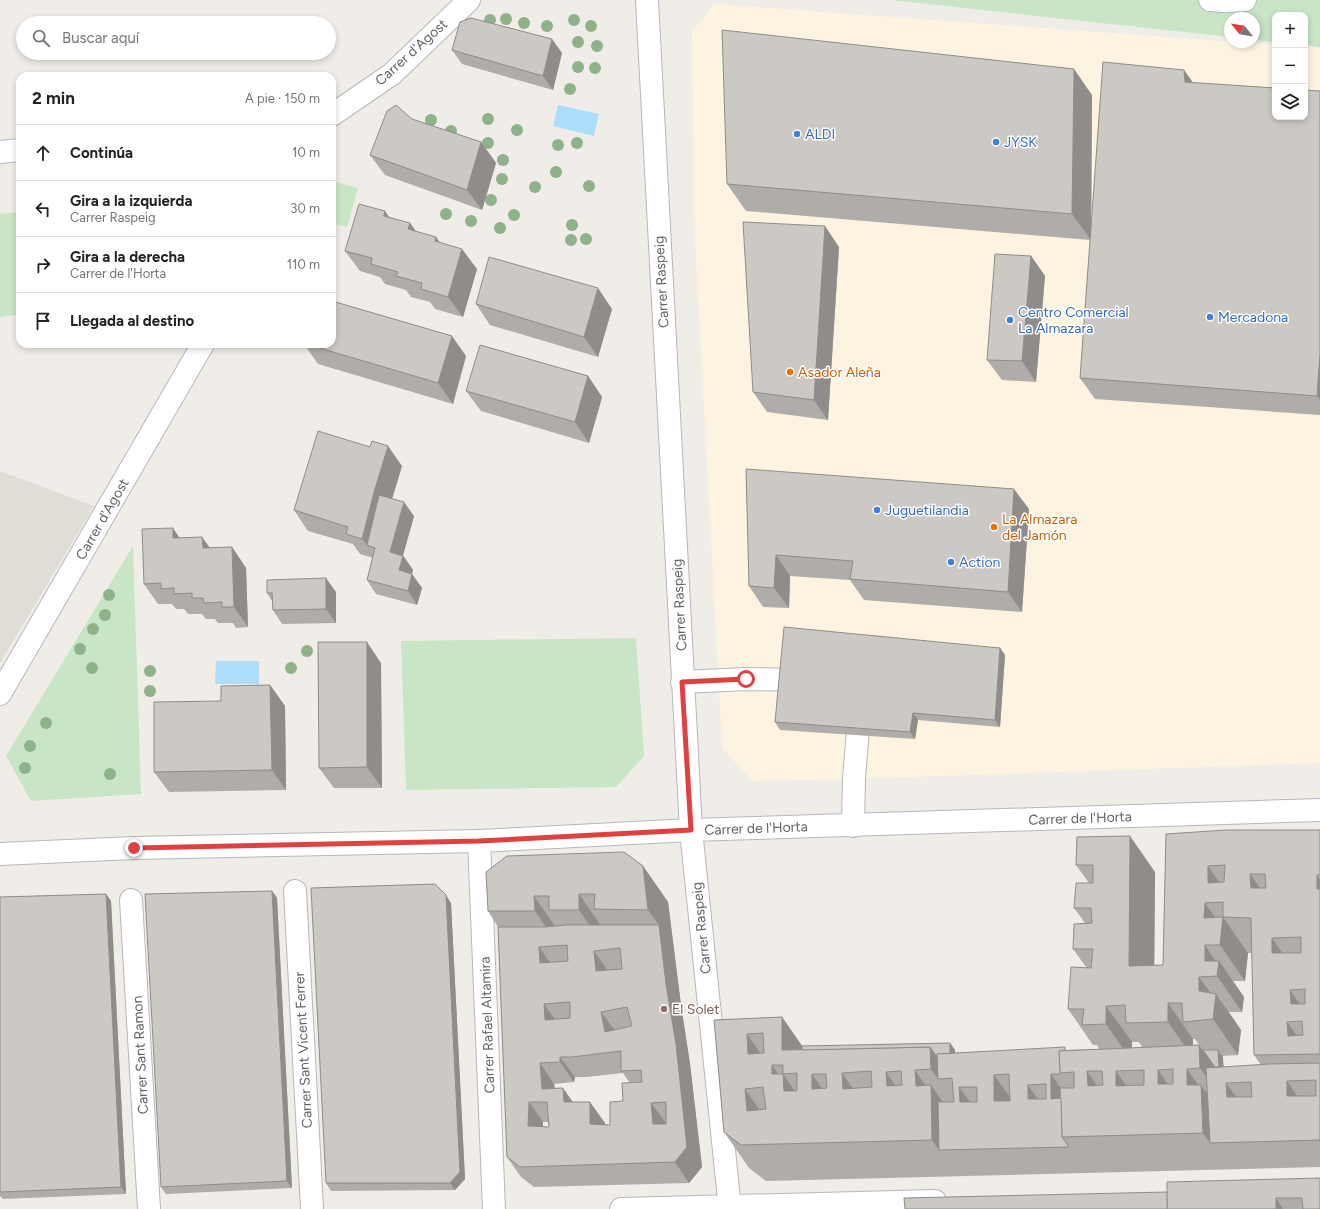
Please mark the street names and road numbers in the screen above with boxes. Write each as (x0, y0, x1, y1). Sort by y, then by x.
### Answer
street label: Carrer d'Agost (372, 16, 451, 89)
street label: Carrer Raspeig (651, 235, 672, 329)
street label: Carrer d'Agost (72, 476, 133, 563)
street label: Carrer Raspeig (669, 558, 690, 652)
street label: Carrer de l'Horta (1028, 808, 1132, 829)
street label: Carrer de l'Horta (704, 818, 808, 839)
street label: Carrer Raspeig (688, 881, 715, 975)
street label: Carrer Rafael Altamira (477, 956, 498, 1094)
street label: Carrer Sant Vicent Ferrer (291, 971, 316, 1129)
street label: Carrer Sant Ramon (129, 995, 152, 1115)

